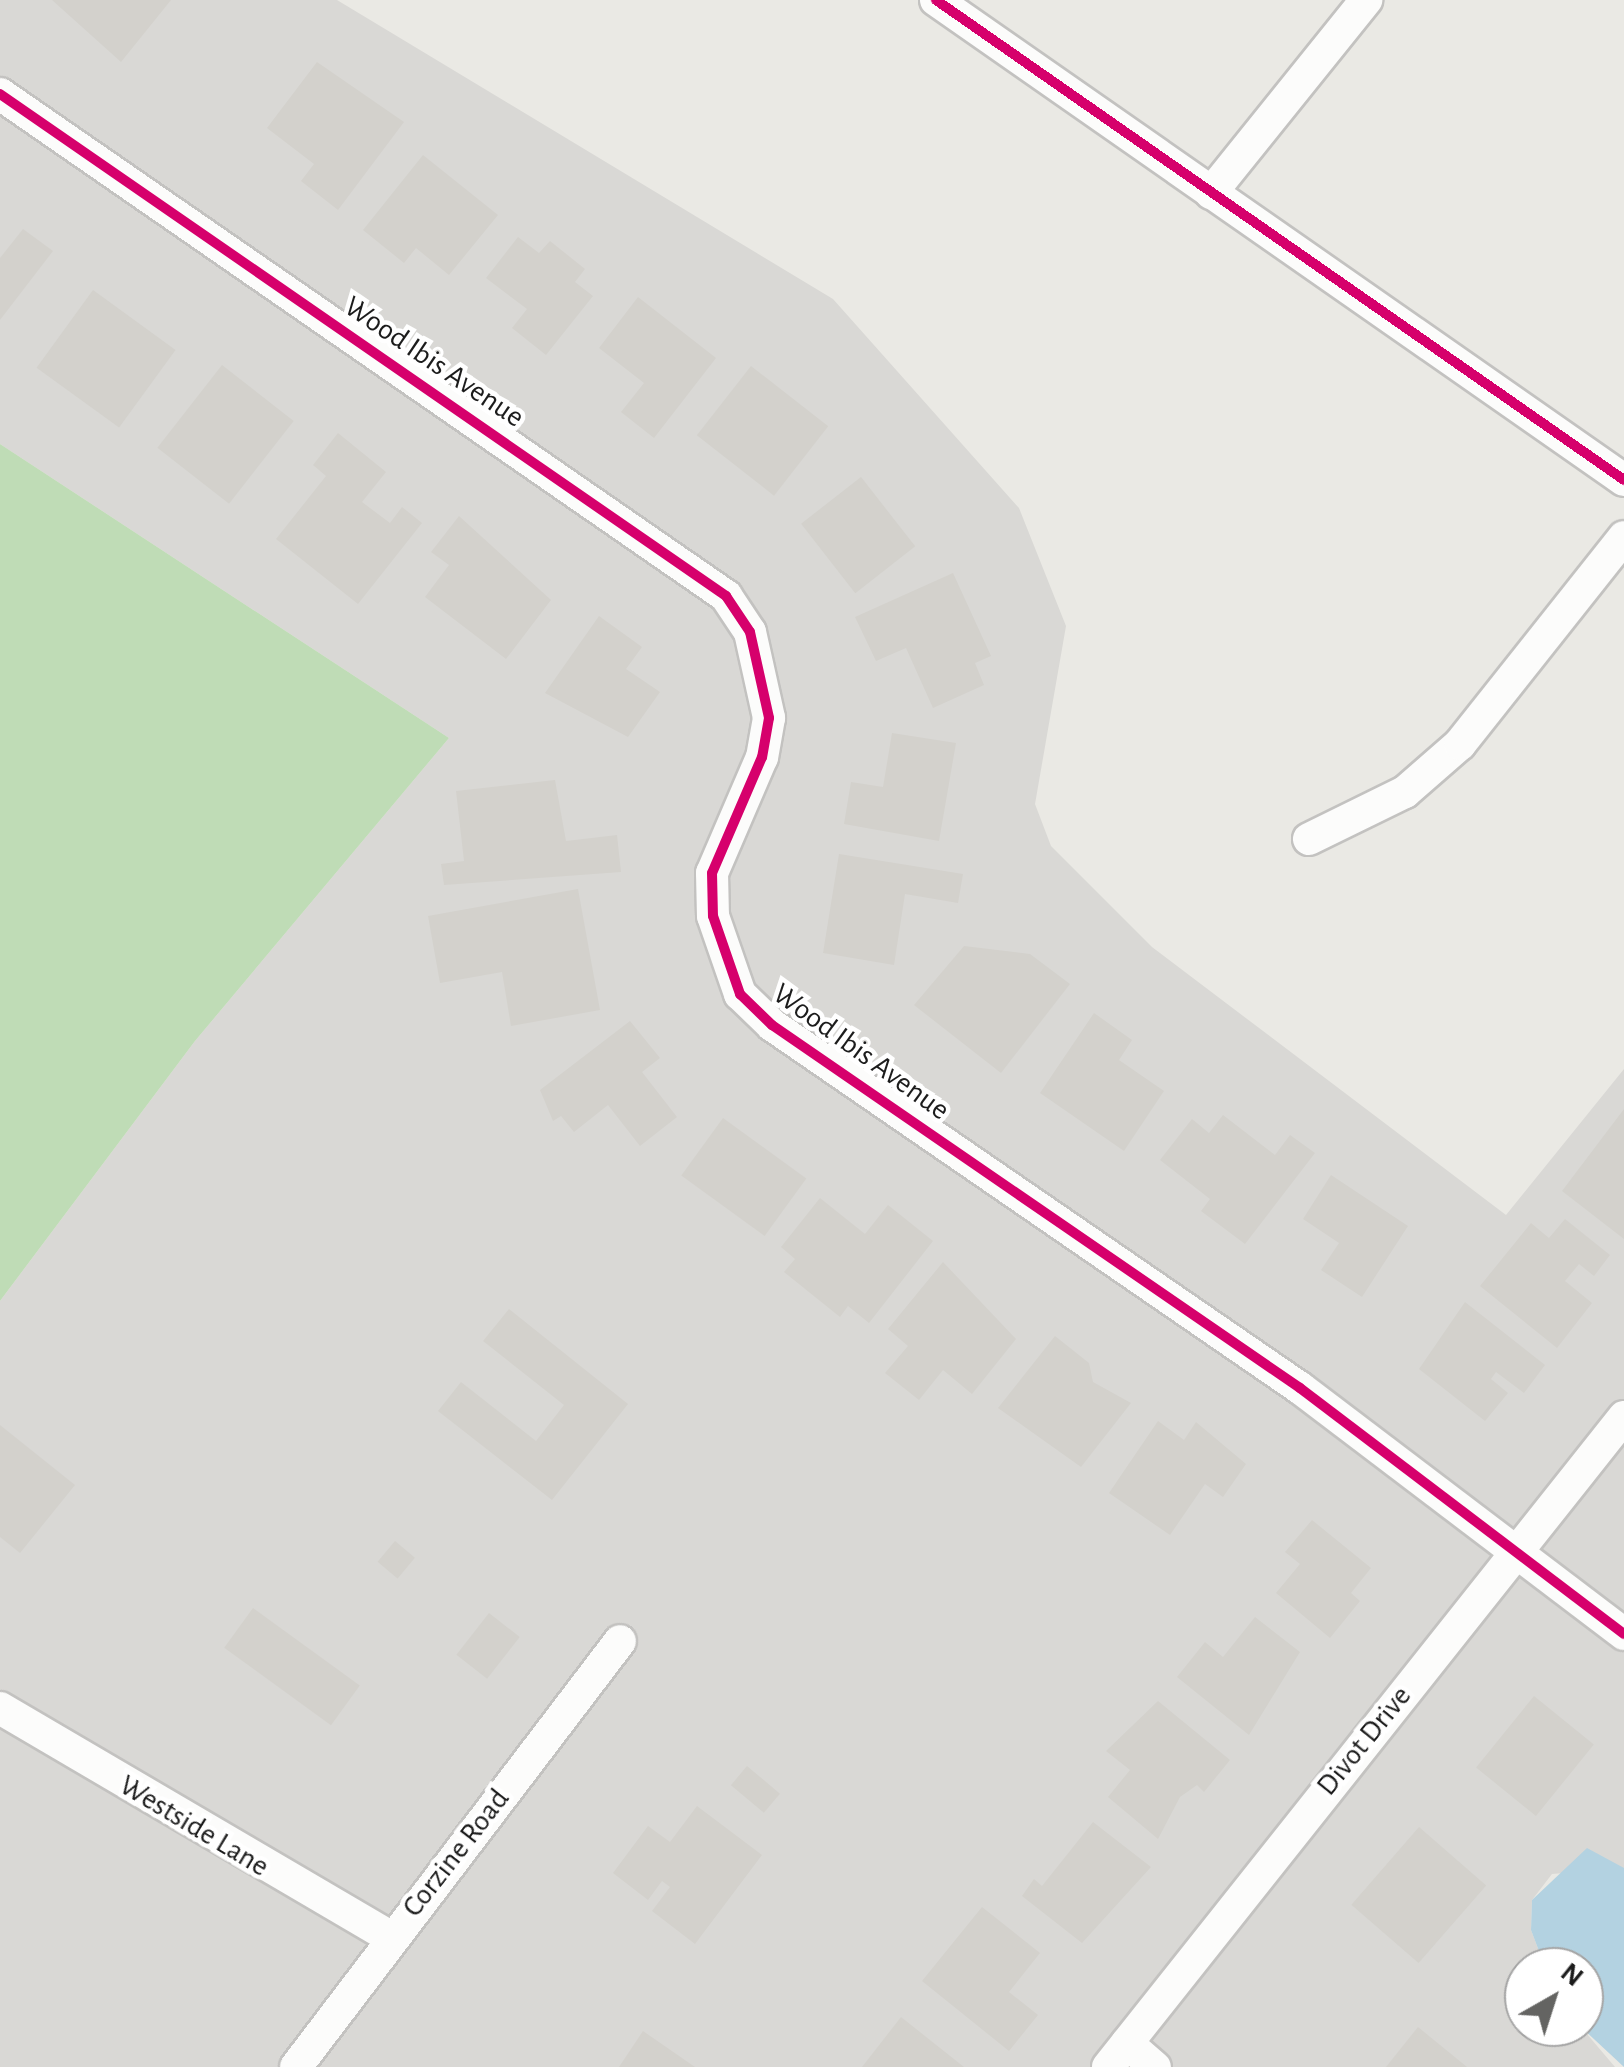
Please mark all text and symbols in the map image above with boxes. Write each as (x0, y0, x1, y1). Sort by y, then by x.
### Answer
street label: Wood Ibis Avenue (337, 288, 531, 436)
street label: Wood Ibis Avenue (766, 976, 956, 1128)
street label: Divot Drive (1309, 1679, 1419, 1803)
street label: Westside Lane (113, 1767, 275, 1885)
street label: Corzine Road (395, 1782, 517, 1924)
north arrow (1504, 1947, 1604, 2047)
text: N (1555, 1958, 1588, 1992)

